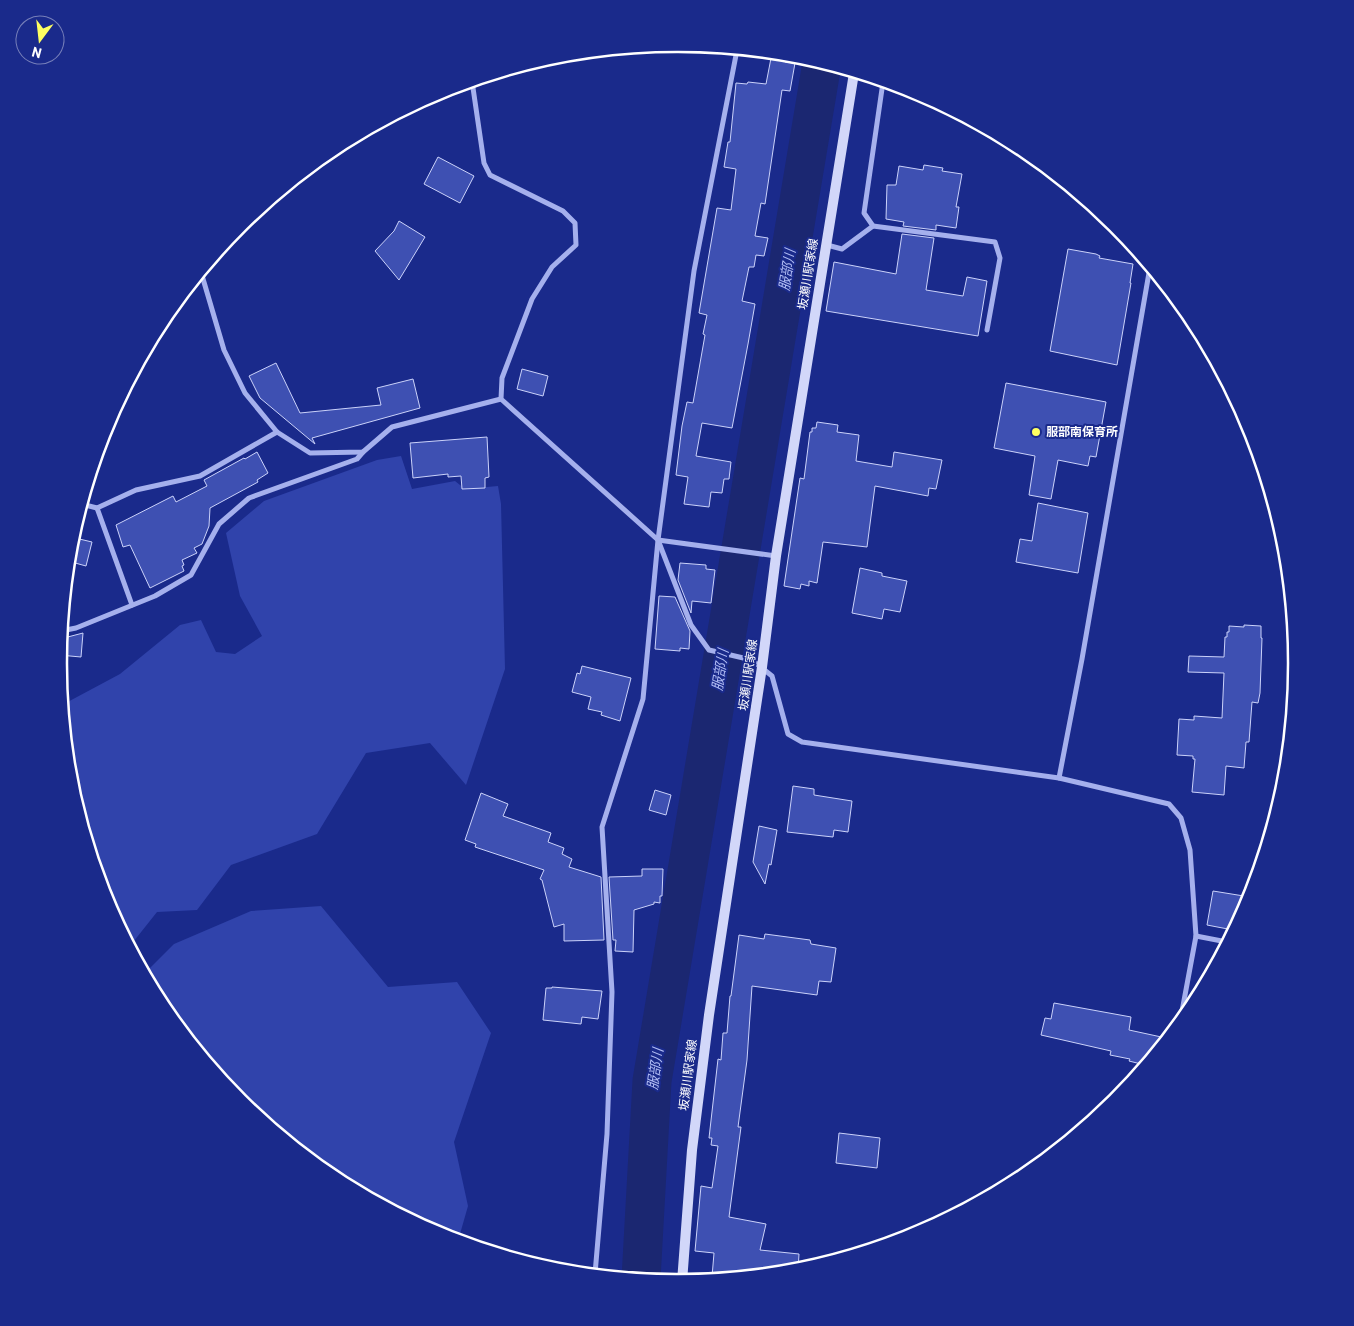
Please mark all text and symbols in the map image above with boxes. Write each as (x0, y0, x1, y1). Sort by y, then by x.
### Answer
north arrow (15, 15, 65, 65)
text: N (30, 44, 43, 62)
street label: 坂瀬川駅家線 (794, 237, 820, 311)
water label: 服部川 (775, 246, 798, 292)
place label: 服部南保育所 (1046, 424, 1118, 438)
marker: 服部南保育所 (1030, 426, 1042, 438)
street label: 坂瀬川駅家線 (735, 638, 759, 711)
water label: 服部川 (708, 646, 731, 692)
street label: 坂瀬川駅家線 (676, 1038, 698, 1111)
water label: 服部川 (643, 1045, 666, 1091)

